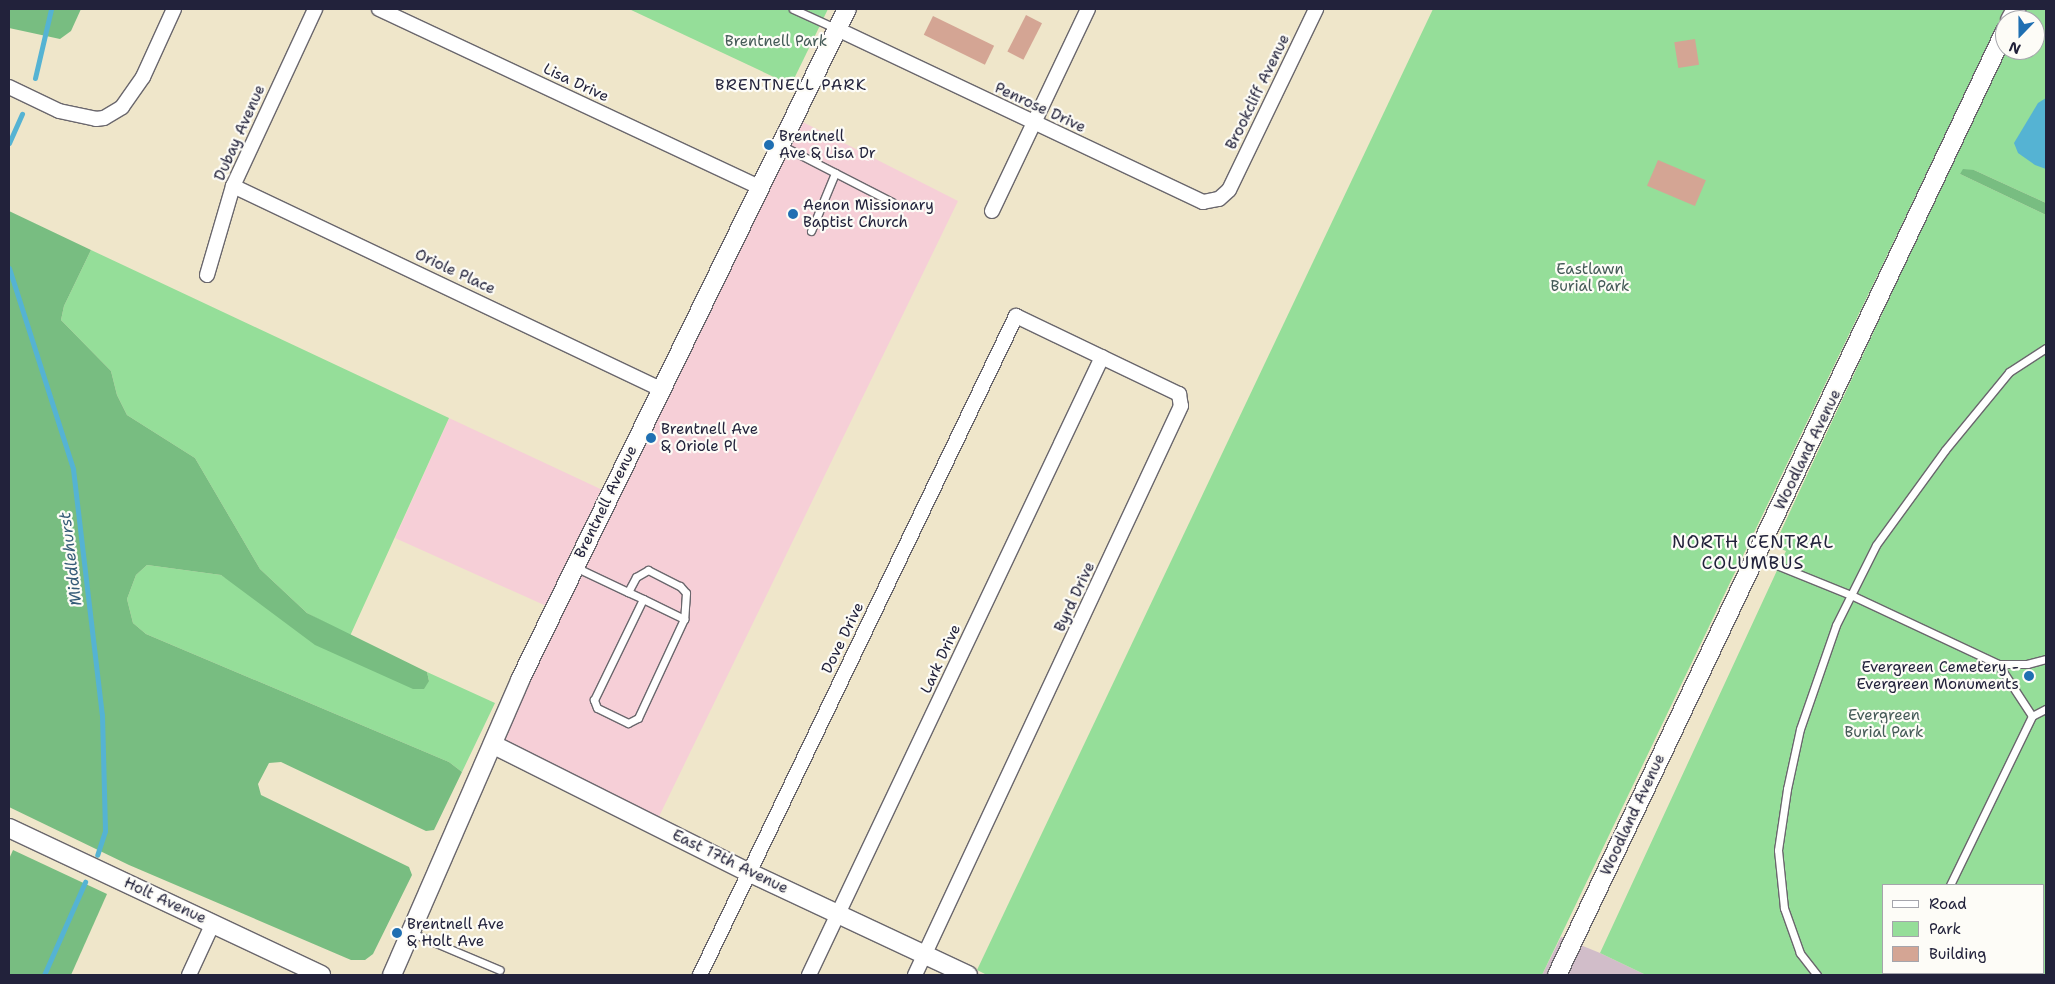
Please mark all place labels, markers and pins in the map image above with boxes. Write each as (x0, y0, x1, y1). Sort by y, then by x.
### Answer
place label: Brentnell Ave & Lisa Dr (779, 127, 876, 162)
marker: Brentnell Ave & Lisa Dr (763, 139, 775, 151)
place label: Aenon Missionary Baptist Church (803, 196, 934, 231)
marker: Aenon Missionary Baptist Church (787, 208, 799, 220)
place label: Brentnell Ave & Oriole Pl (661, 420, 758, 455)
marker: Brentnell Ave & Oriole Pl (645, 432, 657, 444)
place label: Evergreen Cemetery - Evergreen Monuments (1857, 658, 2019, 693)
marker: Evergreen Cemetery - Evergreen Monuments (2023, 670, 2035, 682)
place label: Brentnell Ave & Holt Ave (407, 915, 504, 950)
marker: Brentnell Ave & Holt Ave (391, 927, 403, 939)

